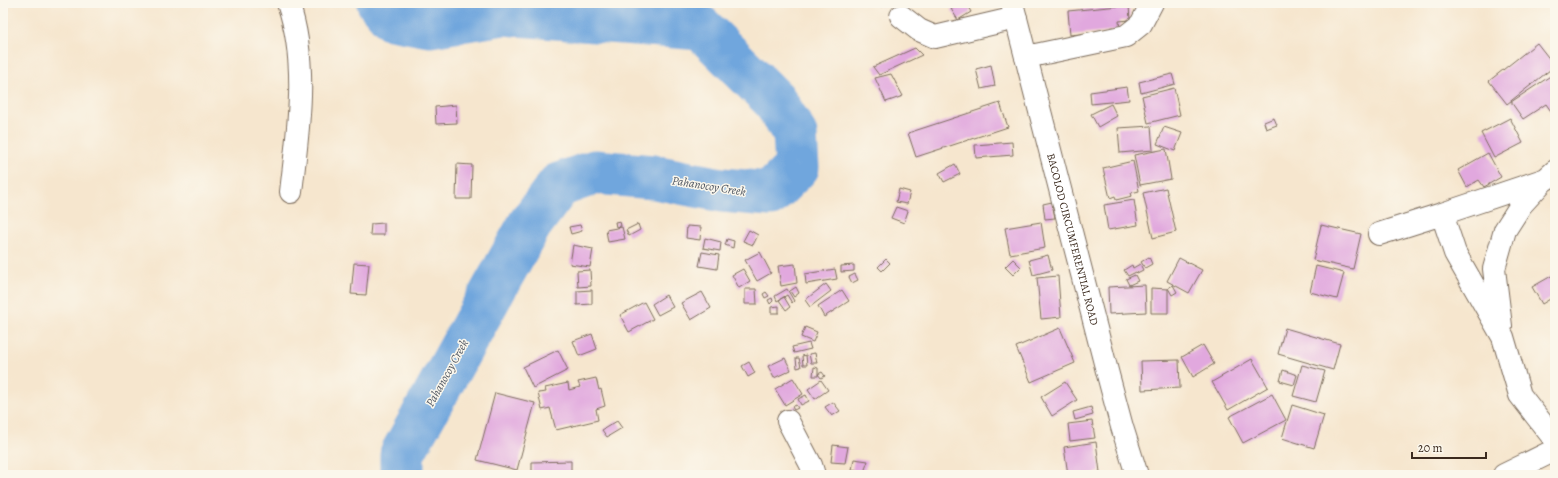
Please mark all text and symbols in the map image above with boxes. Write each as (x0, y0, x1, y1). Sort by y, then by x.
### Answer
street label: BACOLOD CIRCUMFERENTIAL ROAD (1044, 152, 1102, 327)
water label: Pahanocoy Creek (671, 172, 748, 200)
water label: Pahanocoy Creek (422, 336, 472, 409)
scale bar (1412, 434, 1486, 460)
text: 20 m (1418, 440, 1442, 456)

